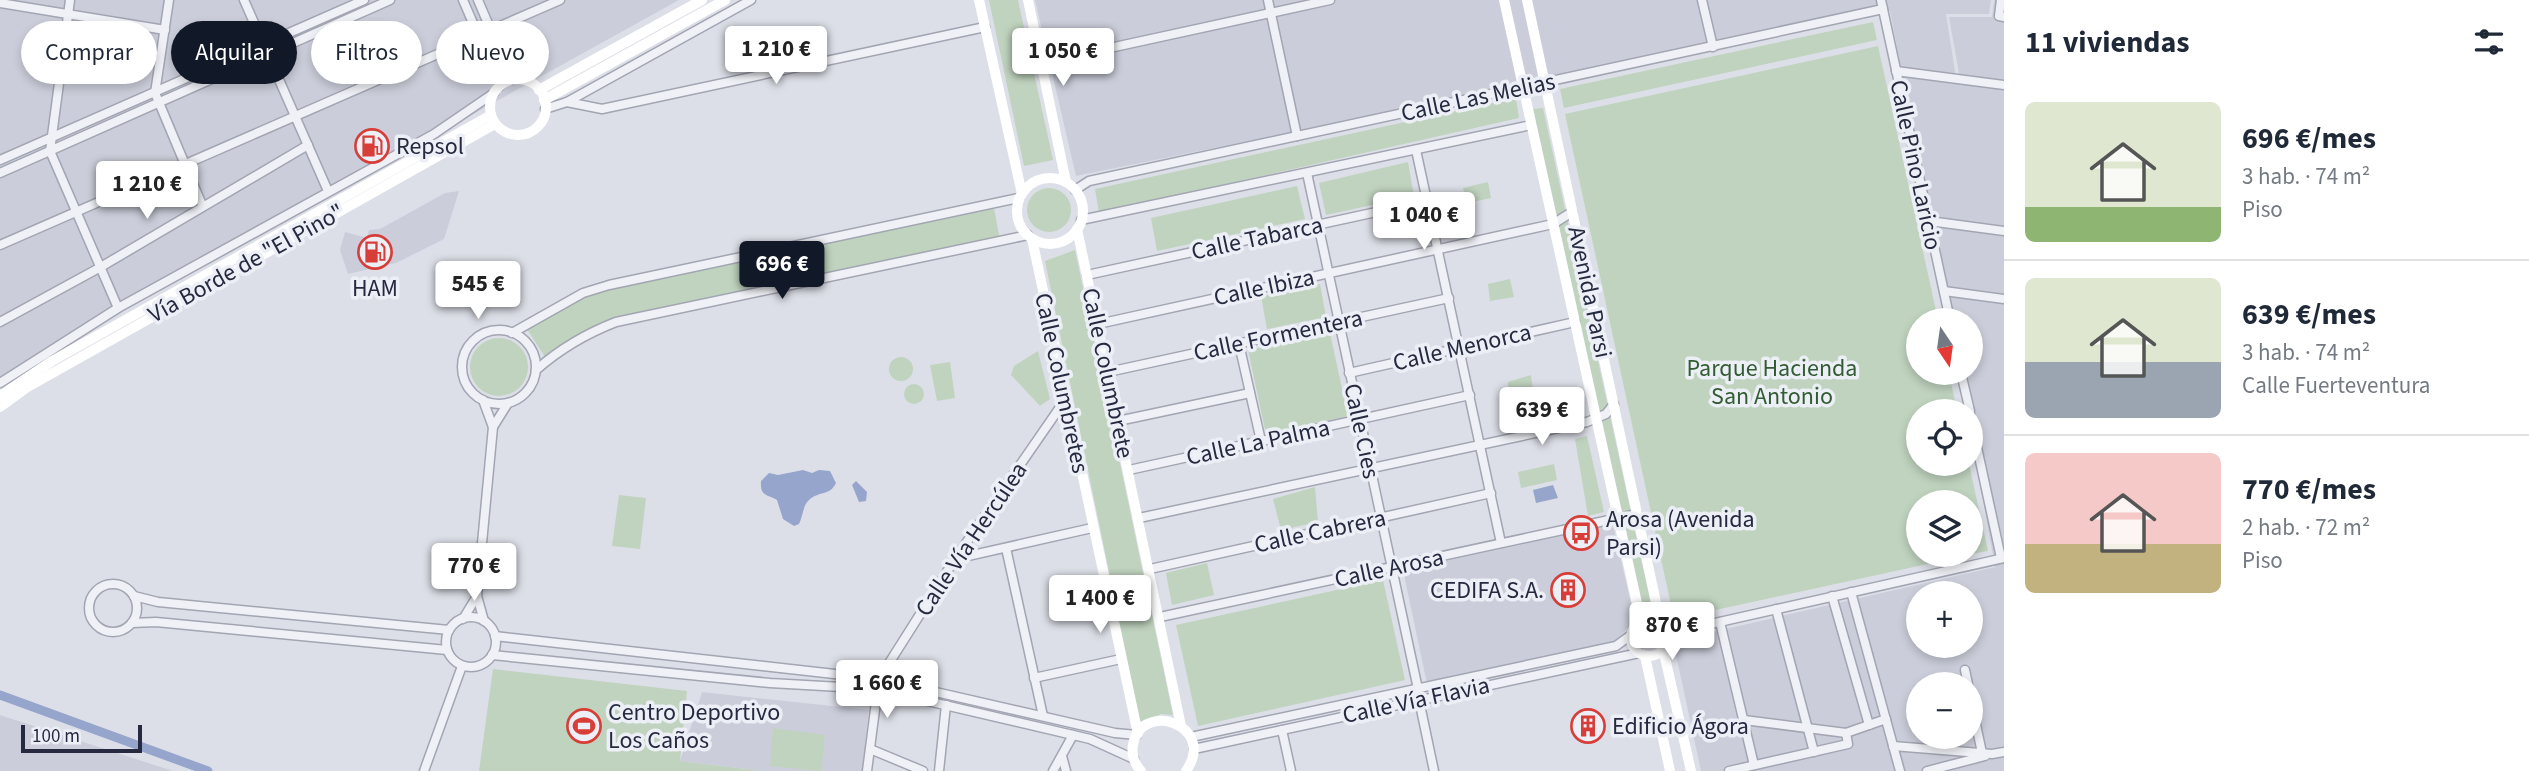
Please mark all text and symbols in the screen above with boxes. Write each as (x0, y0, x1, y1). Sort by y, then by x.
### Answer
chip: Comprar (21, 21, 157, 84)
chip: Alquilar (171, 21, 297, 84)
chip: Filtros (311, 21, 422, 84)
chip: Nuevo (436, 21, 549, 84)
text: 11 viviendas (2025, 21, 2190, 64)
icon: filters (2470, 23, 2508, 61)
pin: 1 210 € (711, 27, 841, 86)
pin: 1 050 € (998, 28, 1128, 88)
text: 1 210 € (741, 32, 811, 65)
text: 1 050 € (1028, 34, 1098, 67)
street label: Calle Las Melias (1398, 64, 1558, 131)
street label: Calle Pino Laricio (1880, 77, 1951, 253)
text: 696 €/mes (2242, 117, 2376, 160)
fuel station icon: Repsol (353, 127, 391, 165)
place label: Repsol (396, 129, 464, 164)
icon: home (2081, 130, 2165, 214)
text: 3 hab. · 74 m² (2242, 160, 2370, 193)
pin: 1 210 € (82, 162, 212, 221)
text: 1 210 € (112, 167, 182, 200)
pin: 1 040 € (1359, 192, 1489, 252)
text: Piso (2242, 193, 2283, 226)
street label: Vía Borde de "El Pino" (142, 195, 351, 332)
text: 1 040 € (1389, 198, 1459, 231)
street label: Calle Tabarca (1188, 207, 1326, 270)
street label: Avenida Parsi (1558, 223, 1621, 361)
fuel station icon: HAM (356, 233, 394, 271)
pin: 696 € (733, 242, 831, 301)
text: 696 € (755, 247, 809, 280)
street label: Calle Ibiza (1211, 260, 1318, 315)
pin: 545 € (429, 262, 527, 321)
text: 545 € (451, 267, 505, 300)
place label: HAM (352, 271, 398, 306)
street label: Calle Columbrete (1072, 285, 1143, 461)
street label: Calle Columbretes (1025, 290, 1098, 476)
text: 639 €/mes (2242, 293, 2376, 336)
street label: Calle Formentera (1190, 300, 1366, 370)
icon: home (2081, 306, 2165, 390)
north arrow (1906, 308, 1983, 385)
map controls (1906, 308, 1983, 749)
street label: Calle Menorca (1389, 315, 1535, 380)
text: 3 hab. · 74 m² (2242, 336, 2370, 369)
park label: Parque Hacienda San Antonio (1687, 351, 1857, 414)
text: Calle Fuerteventura (2242, 369, 2430, 402)
street label: Calle Cies (1334, 380, 1389, 482)
pin: 639 € (1493, 388, 1591, 447)
text: 639 € (1515, 393, 1569, 426)
button: locate (1906, 399, 1983, 476)
street label: Calle La Palma (1183, 410, 1333, 475)
street label: Calle Vía Hercúlea (907, 455, 1036, 624)
text: 770 €/mes (2242, 468, 2376, 511)
icon: home (2081, 481, 2165, 565)
button: layers (1906, 490, 1983, 567)
street label: Calle Cabrera (1251, 500, 1389, 563)
place label: Arosa (Avenida Parsi) (1606, 502, 1755, 565)
text: 2 hab. · 72 m² (2242, 511, 2370, 544)
bus stop icon: Arosa (Avenida Parsi) (1562, 514, 1600, 552)
street label: Calle Arosa (1331, 540, 1447, 597)
pin: 770 € (425, 544, 523, 603)
text: Piso (2242, 544, 2283, 577)
text: 770 € (447, 549, 501, 582)
building icon: CEDIFA S.A. (1549, 571, 1587, 609)
place label: CEDIFA S.A. (1430, 573, 1544, 608)
pin: 1 400 € (1035, 576, 1165, 635)
text: 1 400 € (1065, 581, 1135, 614)
button: + (1906, 581, 1983, 658)
pin: 870 € (1623, 602, 1721, 662)
text: 870 € (1645, 608, 1699, 641)
pin: 1 660 € (822, 660, 952, 720)
text: 1 660 € (852, 666, 922, 699)
street label: Calle Vía Flavia (1339, 668, 1493, 733)
button: − (1906, 672, 1983, 749)
place label: Centro Deportivo Los Caños (608, 695, 780, 758)
sports icon: Centro Deportivo Los Caños (565, 707, 603, 745)
building icon: Edificio Ágora (1569, 707, 1607, 745)
place label: Edificio Ágora (1612, 709, 1749, 744)
scale bar (21, 722, 142, 754)
text: 100 m (32, 723, 80, 750)

